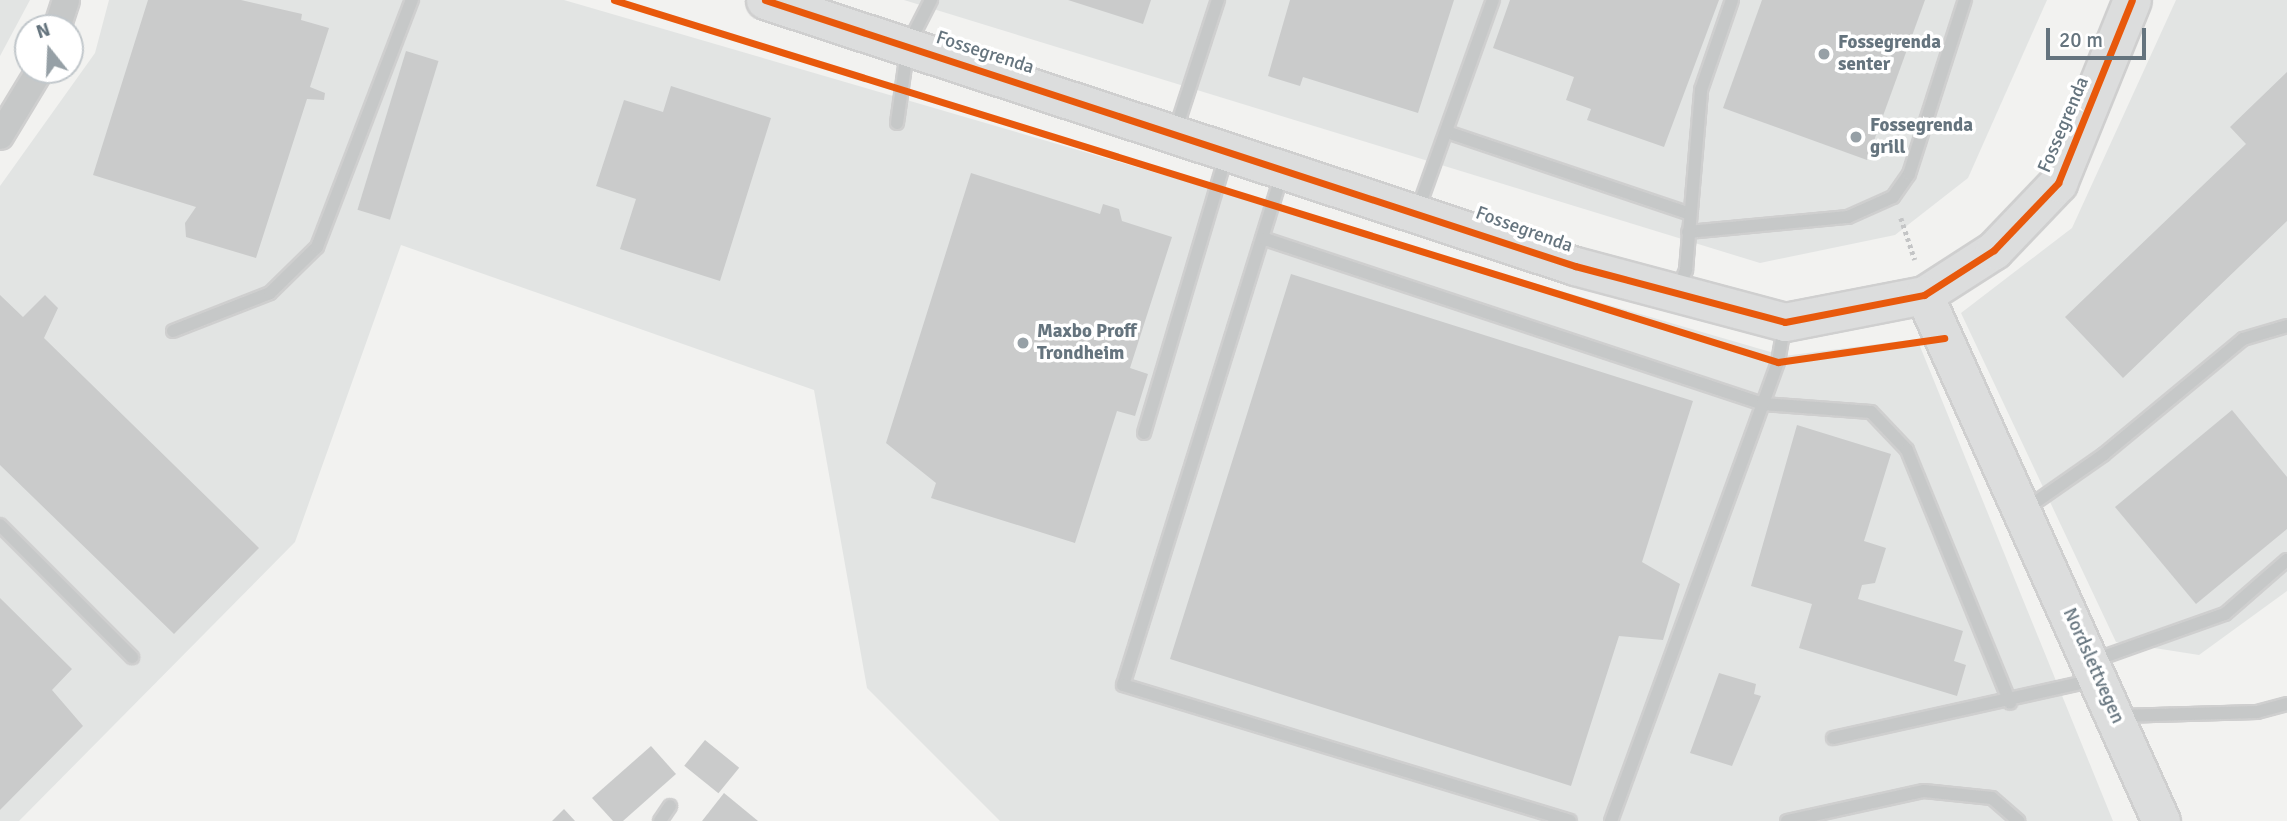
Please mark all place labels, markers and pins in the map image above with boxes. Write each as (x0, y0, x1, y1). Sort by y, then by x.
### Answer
place label: Fossegrenda senter (1838, 32, 1941, 76)
marker: Fossegrenda senter (1816, 46, 1832, 62)
place label: Fossegrenda grill (1870, 115, 1973, 159)
marker: Fossegrenda grill (1848, 129, 1864, 145)
place label: Maxbo Proff Trondheim (1037, 321, 1137, 365)
marker: Maxbo Proff Trondheim (1015, 335, 1031, 351)

